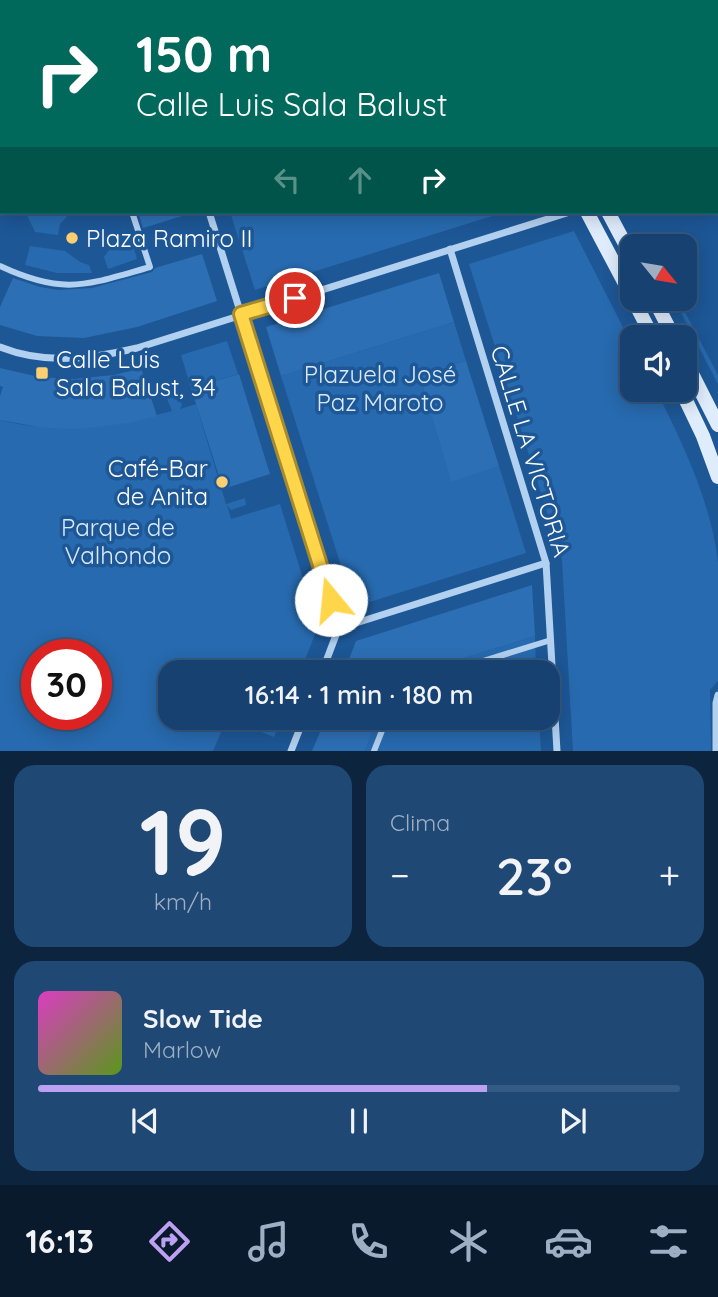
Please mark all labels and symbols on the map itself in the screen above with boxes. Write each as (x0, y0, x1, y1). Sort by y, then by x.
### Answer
place label: Plaza Ramiro II (86, 223, 252, 253)
marker: Plaza Ramiro II (64, 230, 80, 246)
north arrow (620, 234, 696, 312)
pin (265, 268, 325, 328)
street label: CALLE LA VICTORIA (485, 342, 577, 560)
place label: Calle Luis Sala Balust, 34 (56, 344, 216, 402)
park label: Plazuela José Paz Maroto (304, 359, 456, 417)
marker: Calle Luis Sala Balust, 34 (34, 365, 50, 381)
place label: Café-Bar de Anita (108, 453, 208, 511)
marker: Café-Bar de Anita (214, 474, 230, 490)
park label: Parque de Valhondo (61, 512, 175, 570)
position arrow (294, 563, 368, 637)
speed limit sign: 30 (21, 639, 112, 730)

